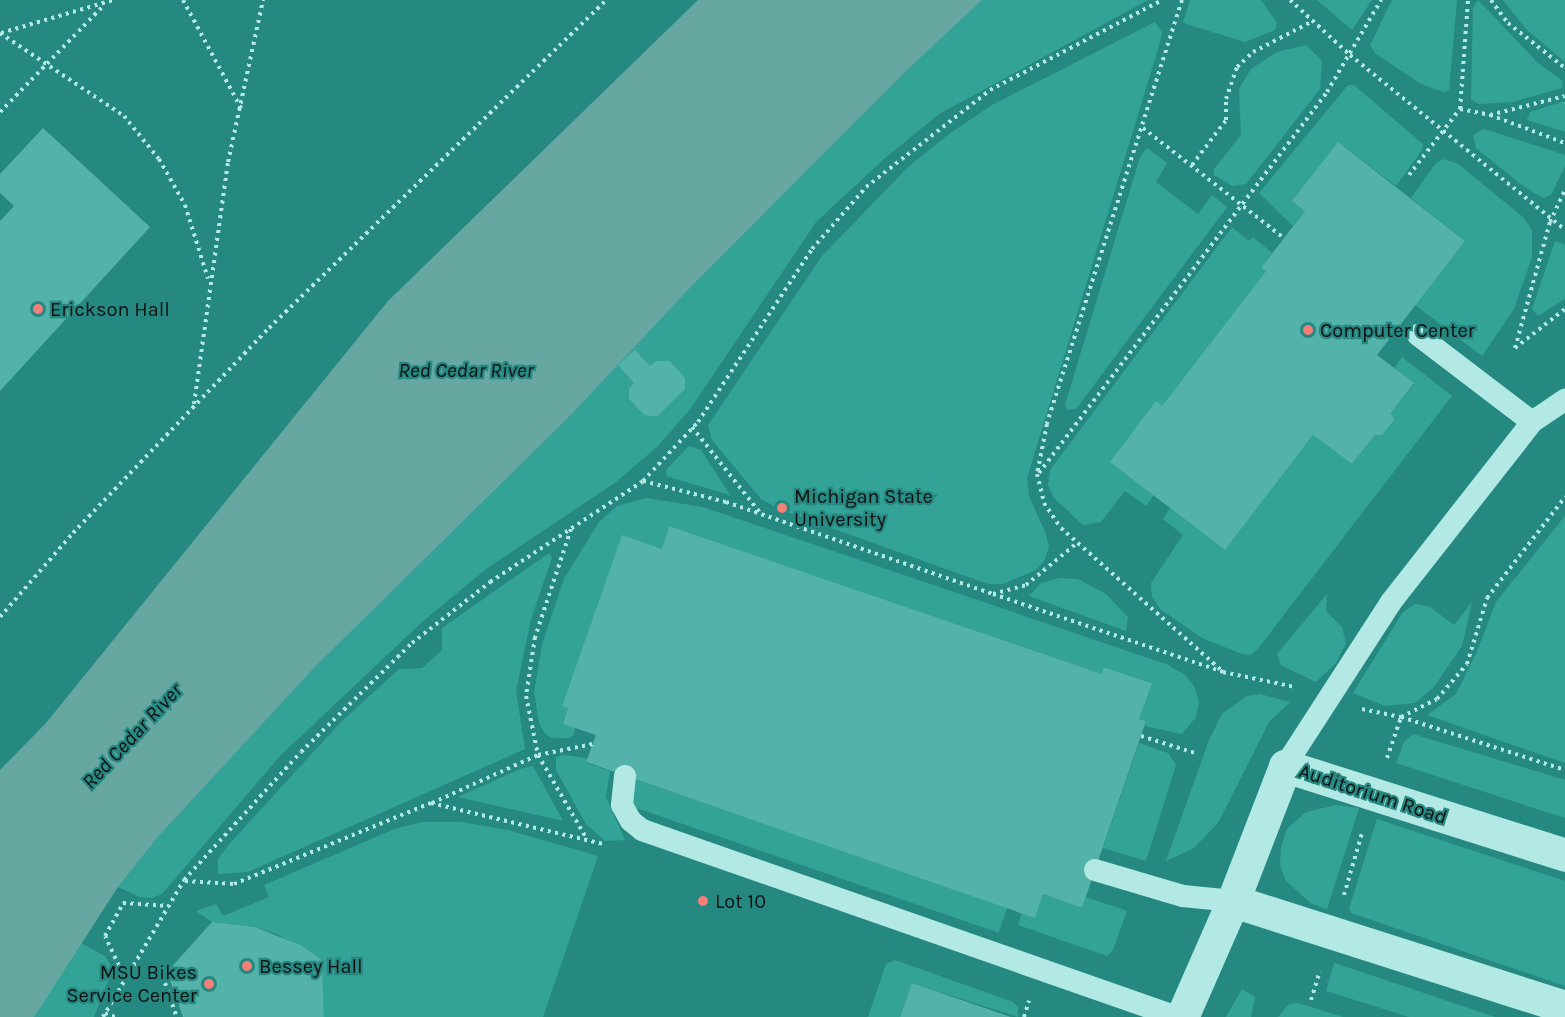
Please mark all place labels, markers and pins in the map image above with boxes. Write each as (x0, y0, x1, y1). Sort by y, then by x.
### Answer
place label: Erickson Hall (50, 297, 170, 321)
marker: Erickson Hall (31, 302, 45, 316)
place label: Computer Center (1320, 318, 1475, 342)
marker: Computer Center (1301, 323, 1315, 337)
place label: Michigan State University (794, 484, 933, 531)
marker: Michigan State University (775, 501, 789, 515)
place label: Lot 10 (715, 889, 766, 913)
marker: Lot 10 (696, 894, 710, 908)
place label: Bessey Hall (259, 954, 363, 978)
marker: Bessey Hall (240, 959, 254, 973)
place label: MSU Bikes Service Center (66, 960, 197, 1007)
marker: MSU Bikes Service Center (202, 977, 216, 991)

